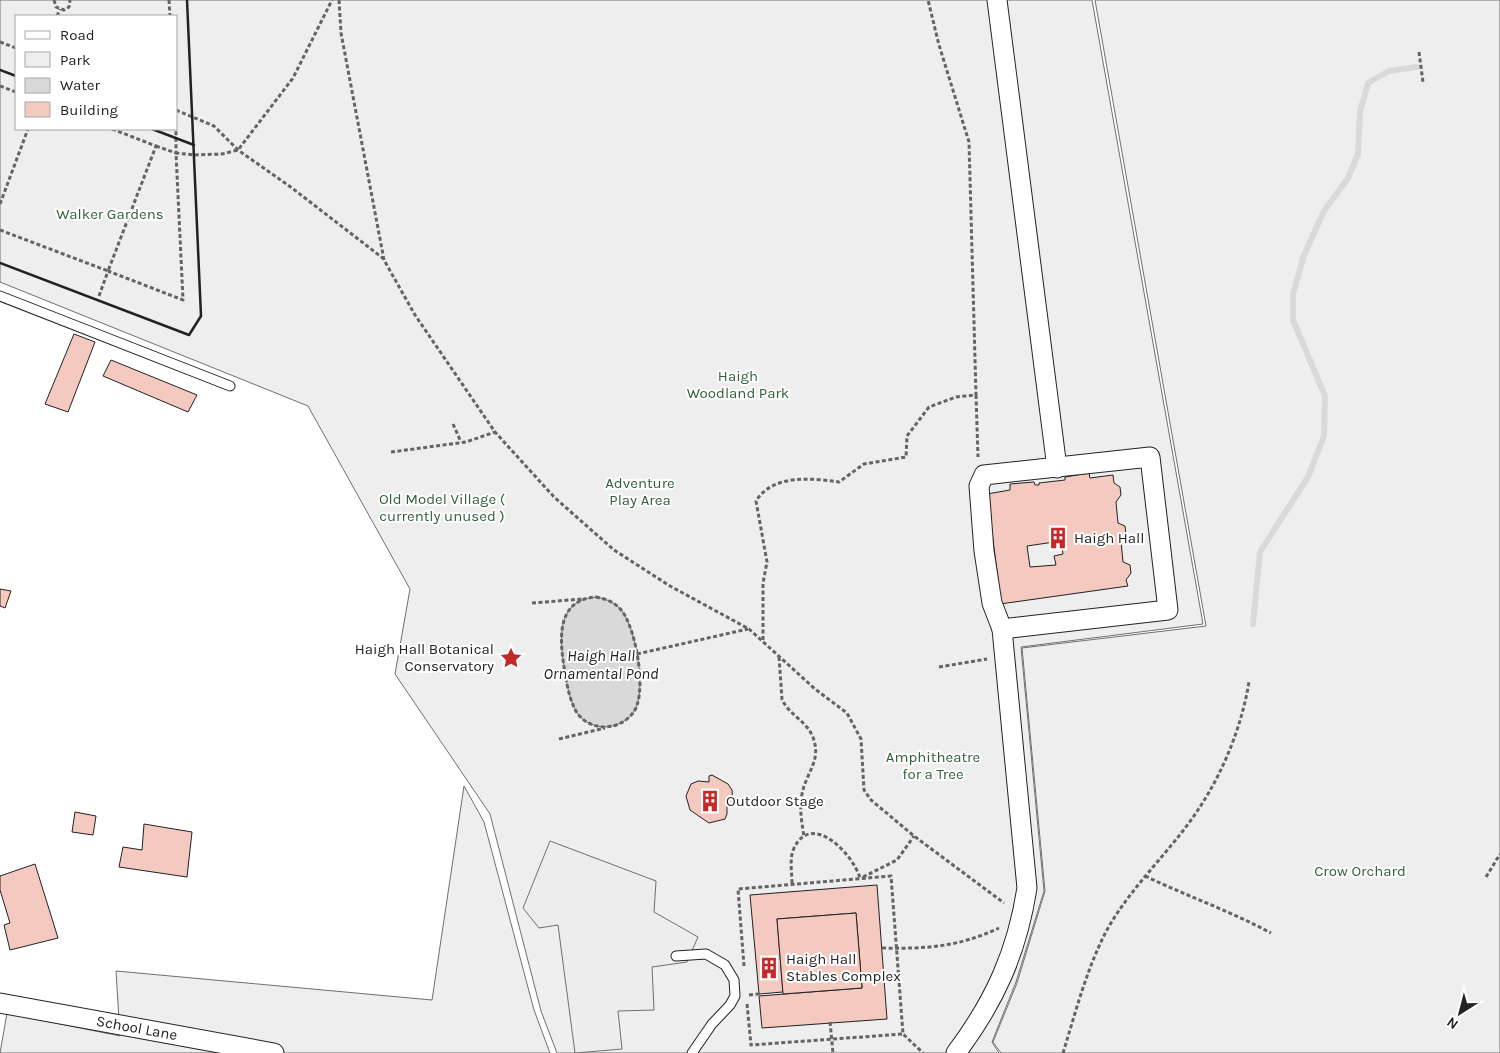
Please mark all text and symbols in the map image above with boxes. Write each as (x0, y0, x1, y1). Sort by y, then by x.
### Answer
legend (15, 15, 178, 130)
text: Road (60, 26, 95, 44)
text: Park (60, 51, 90, 69)
text: Water (60, 76, 101, 94)
text: Building (60, 101, 118, 119)
park label: Walker Gardens (56, 205, 164, 223)
park label: Haigh Woodland Park (687, 367, 789, 402)
park label: Adventure Play Area (605, 474, 675, 509)
park label: Old Model Village ( currently unused ) (379, 490, 505, 525)
building icon: Haigh Hall (1045, 525, 1071, 551)
place label: Haigh Hall (1074, 529, 1145, 547)
place label: Haigh Hall Botanical Conservatory (355, 640, 494, 675)
place icon: Haigh Hall Botanical Conservatory (498, 645, 524, 671)
water label: Haigh Hall Ornamental Pond (543, 646, 659, 683)
park label: Amphitheatre for a Tree (886, 748, 980, 783)
building icon: Outdoor Stage (697, 788, 723, 814)
place label: Outdoor Stage (726, 792, 824, 810)
park label: Crow Orchard (1314, 862, 1406, 880)
place label: Haigh Hall Stables Complex (786, 950, 901, 985)
building icon: Haigh Hall Stables Complex (756, 955, 782, 981)
north arrow (1435, 988, 1485, 1038)
street label: School Lane (95, 1012, 179, 1044)
text: N (1444, 1013, 1462, 1033)

